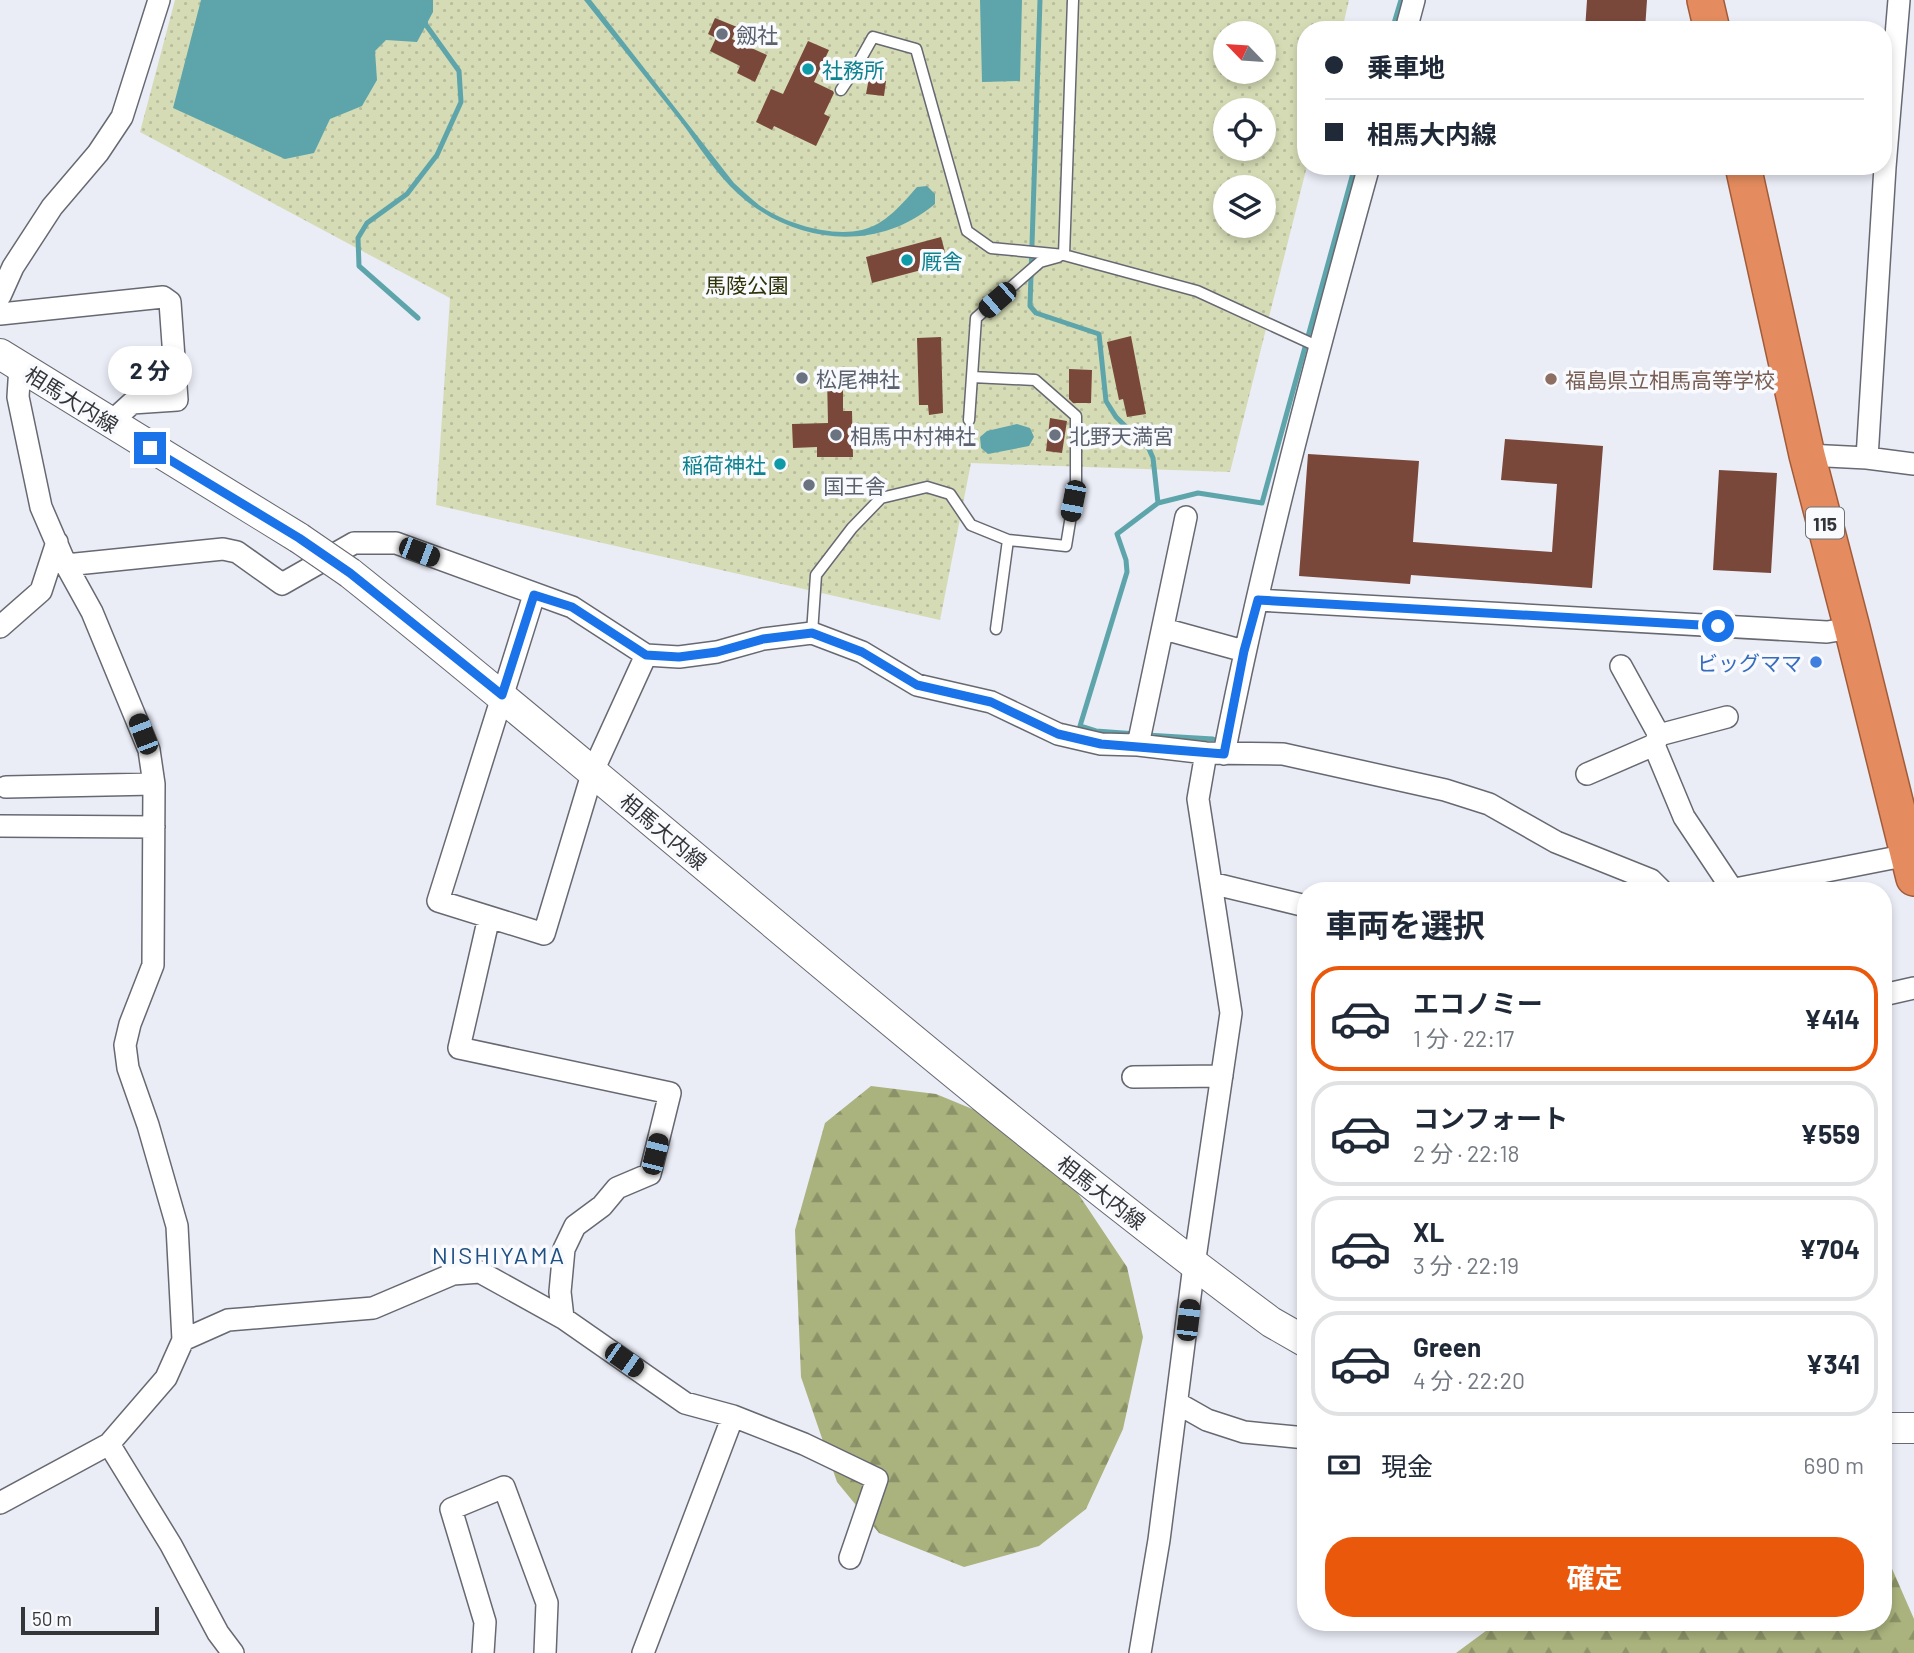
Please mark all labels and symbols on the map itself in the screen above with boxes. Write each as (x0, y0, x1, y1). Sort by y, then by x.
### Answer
north arrow (1213, 21, 1276, 84)
place label: 劔社 (736, 22, 778, 47)
marker: 劔社 (714, 26, 730, 42)
place label: 社務所 (822, 57, 885, 82)
marker: 社務所 (800, 61, 816, 77)
place label: 厩舎 (921, 248, 963, 273)
marker: 厩舎 (899, 252, 915, 268)
park label: 馬陵公園 (705, 272, 789, 297)
car (975, 278, 1020, 322)
callout: 2 分 (108, 346, 192, 396)
street label: 相馬大内線 (21, 361, 123, 437)
place label: 松尾神社 (816, 366, 900, 391)
place label: 福島県立相馬高等学校 (1565, 367, 1775, 392)
marker: 松尾神社 (794, 370, 810, 386)
marker: 福島県立相馬高等学校 (1543, 371, 1559, 387)
place label: 相馬中村神社 (850, 423, 976, 448)
place label: 北野天満宮 (1069, 423, 1174, 448)
marker: 相馬中村神社 (828, 427, 844, 443)
marker: 北野天満宮 (1047, 427, 1063, 443)
route end (134, 432, 166, 464)
place label: 稲荷神社 (682, 452, 766, 477)
marker: 稲荷神社 (772, 456, 788, 472)
place label: 国王舎 (823, 473, 886, 498)
marker: 国王舎 (801, 477, 817, 493)
car (1059, 478, 1088, 524)
road number: 115 (1806, 508, 1844, 538)
car (396, 535, 443, 569)
route start (1702, 610, 1734, 642)
place label: ビッグママ (1697, 650, 1802, 675)
marker: ビッグママ (1808, 654, 1824, 670)
car (126, 711, 161, 757)
street label: 相馬大内線 (616, 788, 712, 874)
car (640, 1131, 671, 1177)
street label: 相馬大内線 (1053, 1150, 1151, 1234)
district label: NISHIYAMA (432, 1240, 566, 1269)
car (1176, 1298, 1201, 1342)
car (601, 1339, 648, 1381)
scale bar (21, 1604, 159, 1636)

